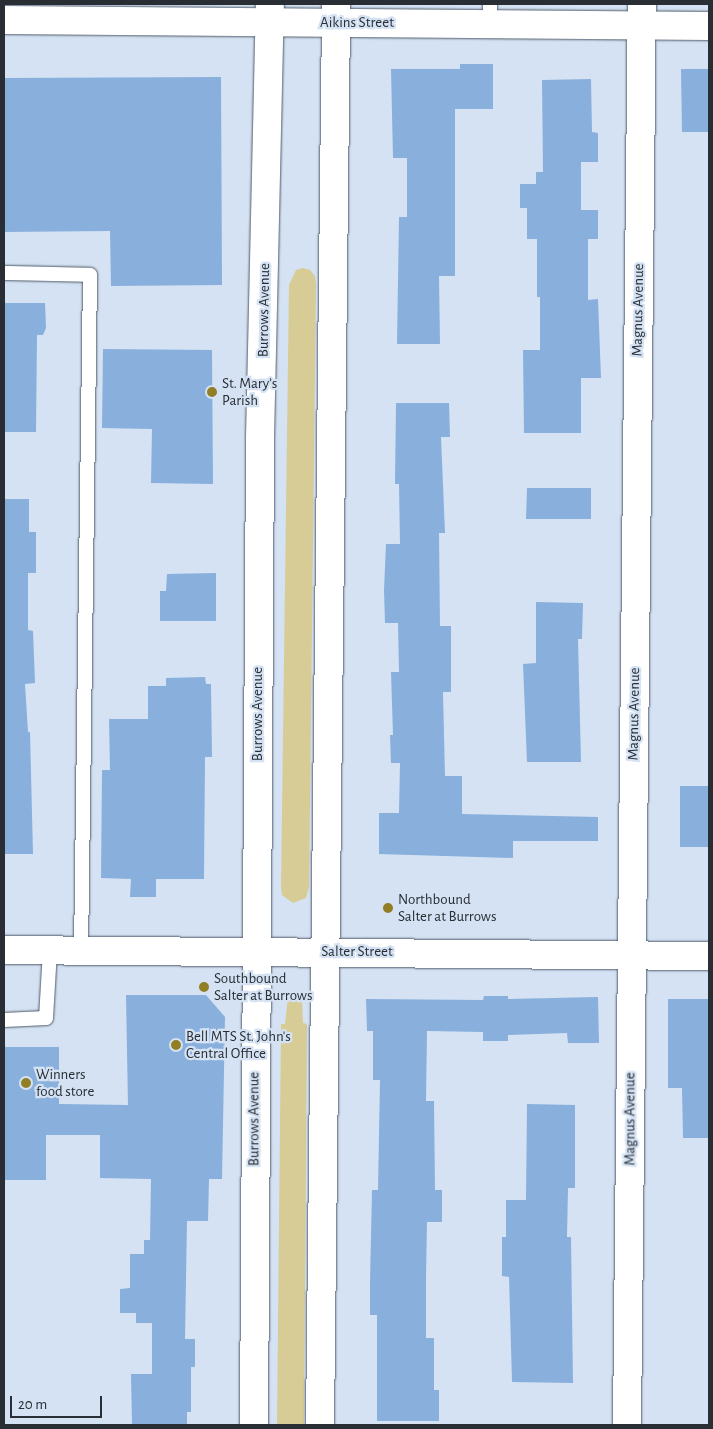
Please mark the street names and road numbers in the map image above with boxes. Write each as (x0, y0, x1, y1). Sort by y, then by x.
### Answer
street label: Aikins Street (320, 14, 394, 32)
street label: Burrows Avenue (254, 263, 274, 357)
street label: Magnus Avenue (628, 263, 648, 357)
street label: Burrows Avenue (249, 667, 267, 761)
street label: Magnus Avenue (624, 667, 644, 761)
street label: Salter Street (321, 943, 393, 961)
street label: Burrows Avenue (245, 1072, 263, 1166)
street label: Magnus Avenue (621, 1072, 639, 1166)

